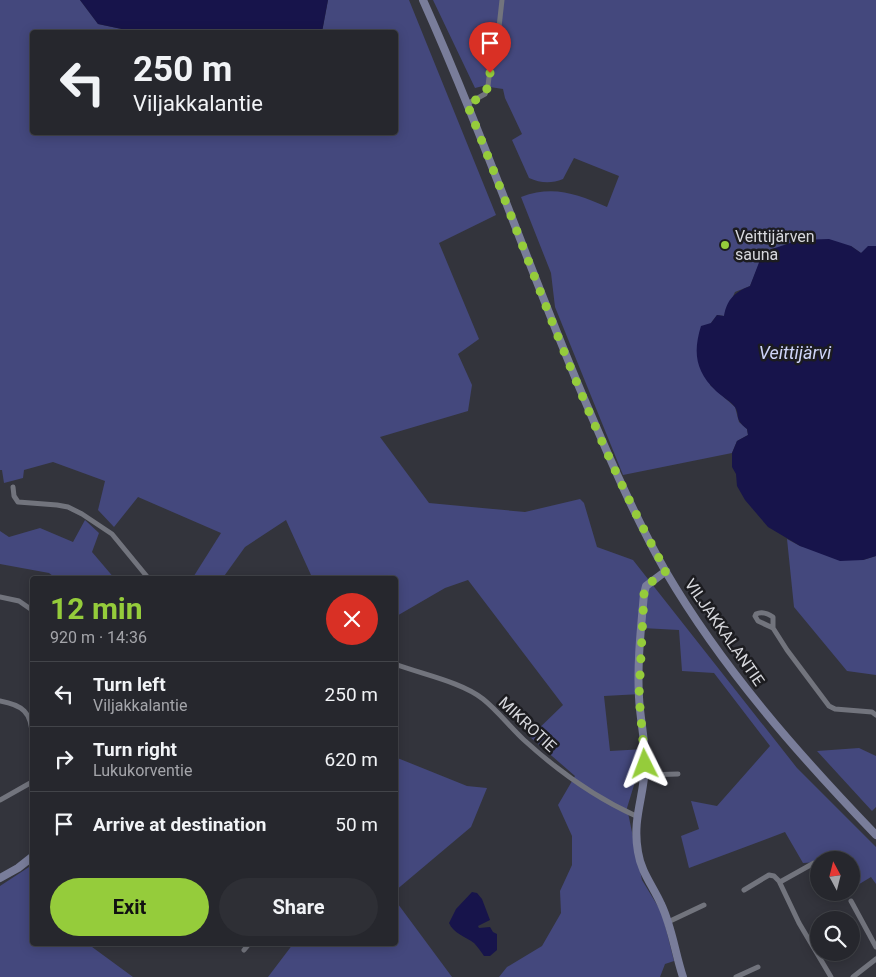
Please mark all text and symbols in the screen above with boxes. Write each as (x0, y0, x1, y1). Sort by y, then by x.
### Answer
pin (469, 22, 511, 73)
icon: arrive (476, 29, 504, 57)
text: 250 m (133, 49, 232, 90)
icon: left (50, 50, 115, 115)
text: Viljakkalantie (133, 91, 263, 116)
place label: Veittijärven sauna (735, 227, 815, 264)
marker: Veittijärven sauna (719, 239, 731, 251)
water label: Veittijärvi (759, 342, 832, 363)
street label: VILJAKKALANTIE (681, 575, 769, 689)
text: 12 min (50, 591, 143, 626)
button: close (326, 593, 378, 645)
text: 920 m · 14:36 (50, 628, 147, 647)
text: Turn left (93, 673, 166, 696)
icon: left (50, 680, 78, 708)
text: 250 m (325, 683, 378, 706)
street label: MIKROTIE (495, 693, 560, 756)
text: Viljakkalantie (93, 696, 187, 715)
position arrow (618, 737, 670, 789)
text: Turn right (93, 738, 177, 761)
icon: right (50, 745, 78, 773)
text: 620 m (325, 748, 378, 771)
text: Lukukorventie (93, 761, 192, 780)
icon: arrive (50, 810, 78, 838)
text: Arrive at destination (93, 813, 266, 836)
text: 50 m (335, 813, 378, 836)
north arrow (810, 851, 860, 901)
map controls (810, 851, 860, 961)
button: Exit (50, 878, 209, 936)
button: Share (219, 878, 378, 936)
button: search (810, 911, 860, 961)

